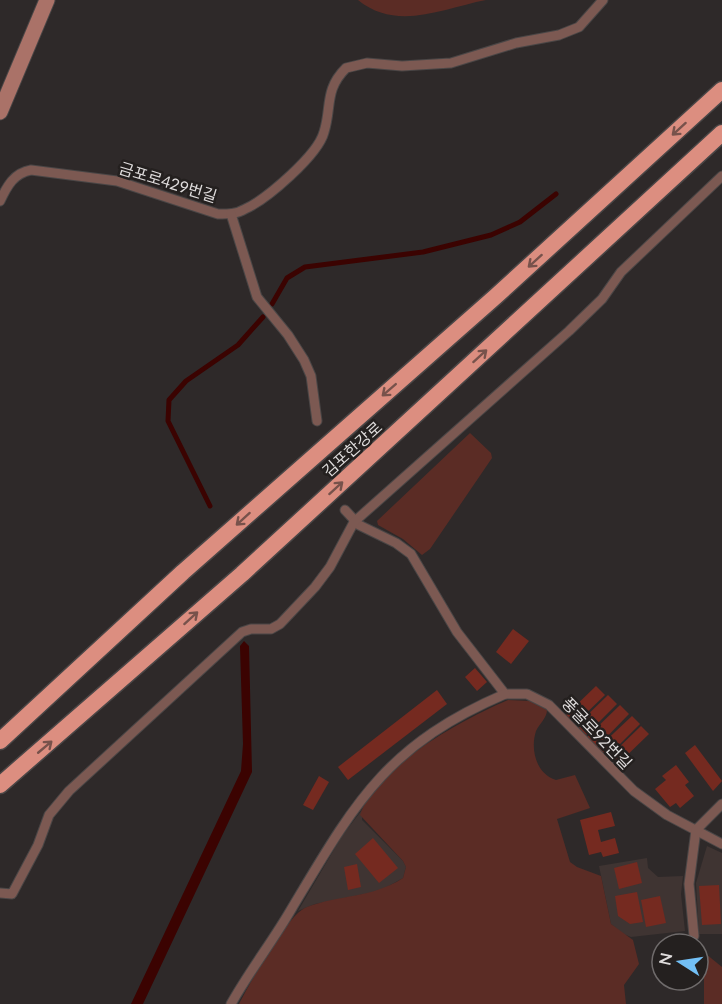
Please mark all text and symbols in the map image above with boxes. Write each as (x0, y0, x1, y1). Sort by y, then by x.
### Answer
one-way arrow (671, 122, 686, 136)
street label: 금포로429번길 (117, 158, 219, 205)
one-way arrow (528, 254, 543, 268)
one-way arrow (472, 349, 487, 363)
one-way arrow (382, 383, 397, 397)
street label: 김포한강로 (318, 417, 386, 480)
one-way arrow (328, 481, 343, 495)
one-way arrow (235, 512, 250, 526)
one-way arrow (183, 611, 198, 625)
street label: 풍굴로92번길 (559, 693, 636, 772)
one-way arrow (37, 740, 52, 754)
north arrow (650, 932, 710, 992)
text: N (654, 951, 675, 967)

